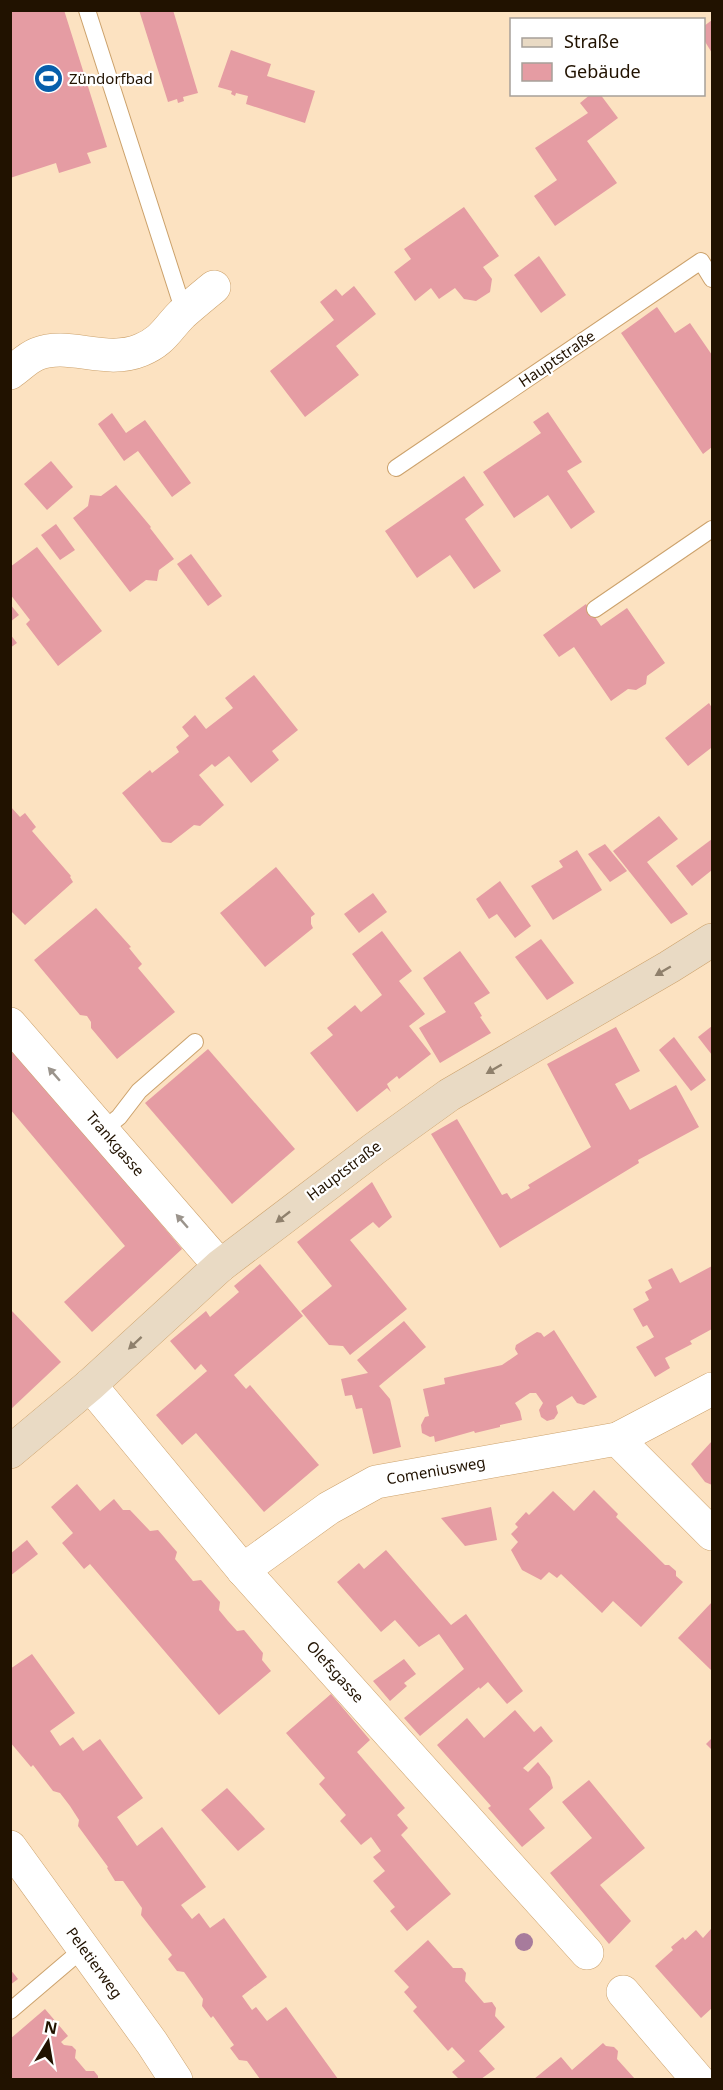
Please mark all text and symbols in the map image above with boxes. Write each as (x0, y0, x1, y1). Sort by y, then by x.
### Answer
legend (510, 18, 705, 96)
text: Straße (564, 29, 619, 53)
text: Gebäude (564, 59, 641, 83)
sports icon: Zündorfbad (32, 63, 64, 95)
place label: Zündorfbad (69, 68, 153, 88)
street label: Hauptstraße (514, 325, 599, 391)
one-way arrow (654, 966, 671, 976)
one-way arrow (486, 1063, 502, 1074)
one-way arrow (48, 1067, 61, 1082)
street label: Trankgasse (82, 1107, 149, 1180)
street label: Hauptstraße (302, 1136, 385, 1205)
one-way arrow (276, 1210, 291, 1222)
one-way arrow (176, 1214, 189, 1229)
one-way arrow (128, 1336, 142, 1350)
street label: Comeniusweg (385, 1451, 487, 1489)
street label: Olefsgasse (303, 1636, 369, 1707)
street label: Peletierweg (62, 1923, 127, 2002)
north arrow (18, 2012, 78, 2072)
text: N (42, 2015, 59, 2039)

